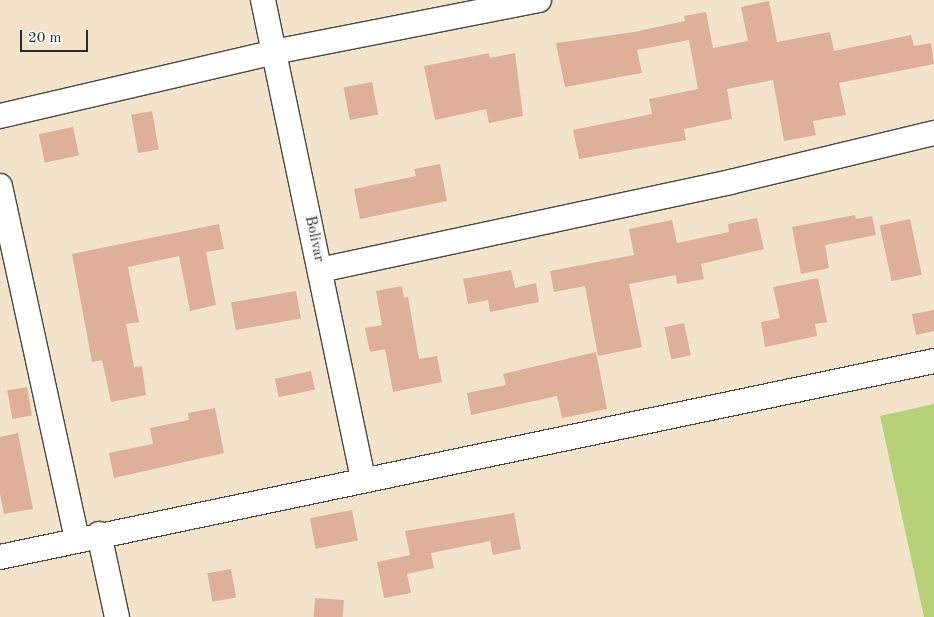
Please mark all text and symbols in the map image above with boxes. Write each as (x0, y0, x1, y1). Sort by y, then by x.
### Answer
scale bar (22, 20, 90, 52)
text: 20 m (28, 31, 62, 46)
street label: Bolivar (300, 214, 328, 264)

